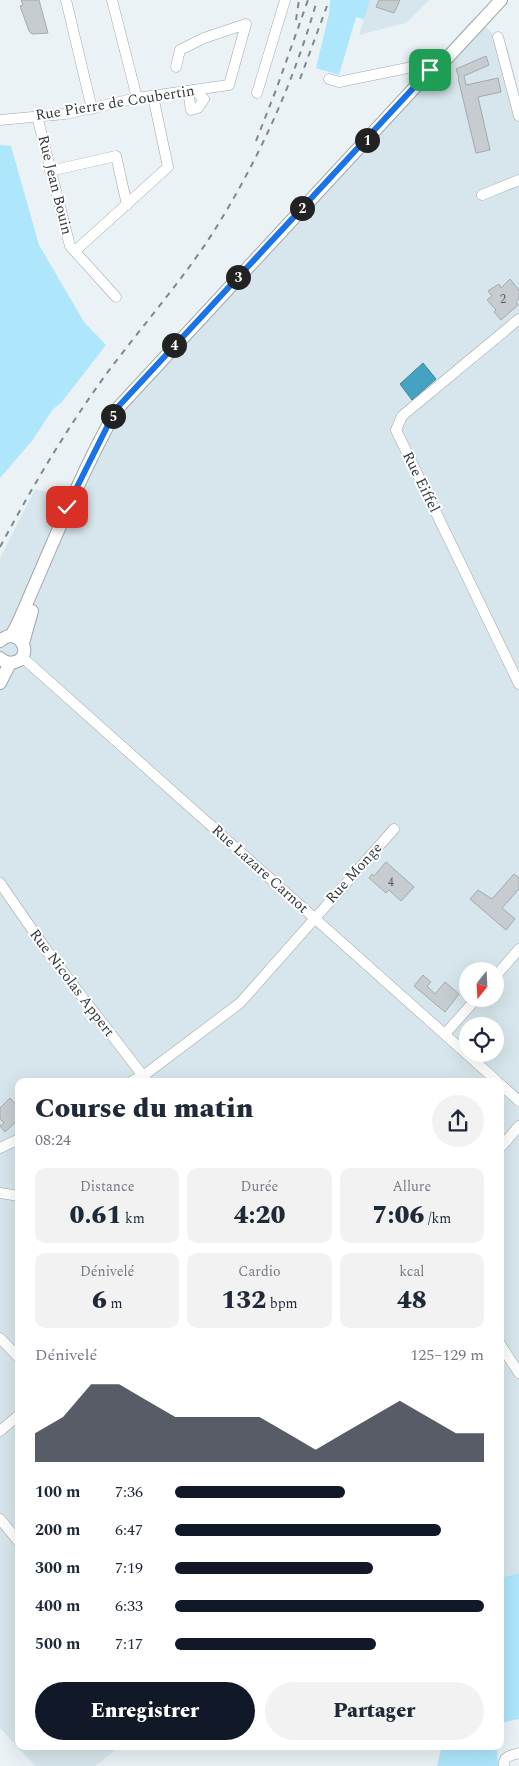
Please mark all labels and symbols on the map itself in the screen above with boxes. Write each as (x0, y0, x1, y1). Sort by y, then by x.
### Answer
pin (409, 49, 451, 91)
street label: Rue Pierre de Coubertin (34, 79, 197, 127)
pin: 1 (354, 128, 380, 152)
street label: Rue Jean Bouin (32, 133, 79, 238)
pin: 2 (290, 196, 314, 220)
pin: 3 (226, 264, 250, 290)
house number: 2 (500, 290, 506, 309)
pin: 4 (162, 332, 186, 358)
pin: 5 (100, 404, 126, 428)
street label: Rue Eiffel (396, 447, 446, 517)
pin (46, 486, 88, 528)
street label: Rue Lazare Carnot (206, 819, 314, 919)
street label: Rue Monge (320, 837, 388, 909)
house number: 4 (388, 873, 394, 892)
street label: Rue Nicolas Appert (24, 924, 120, 1042)
north arrow (459, 962, 504, 1008)

